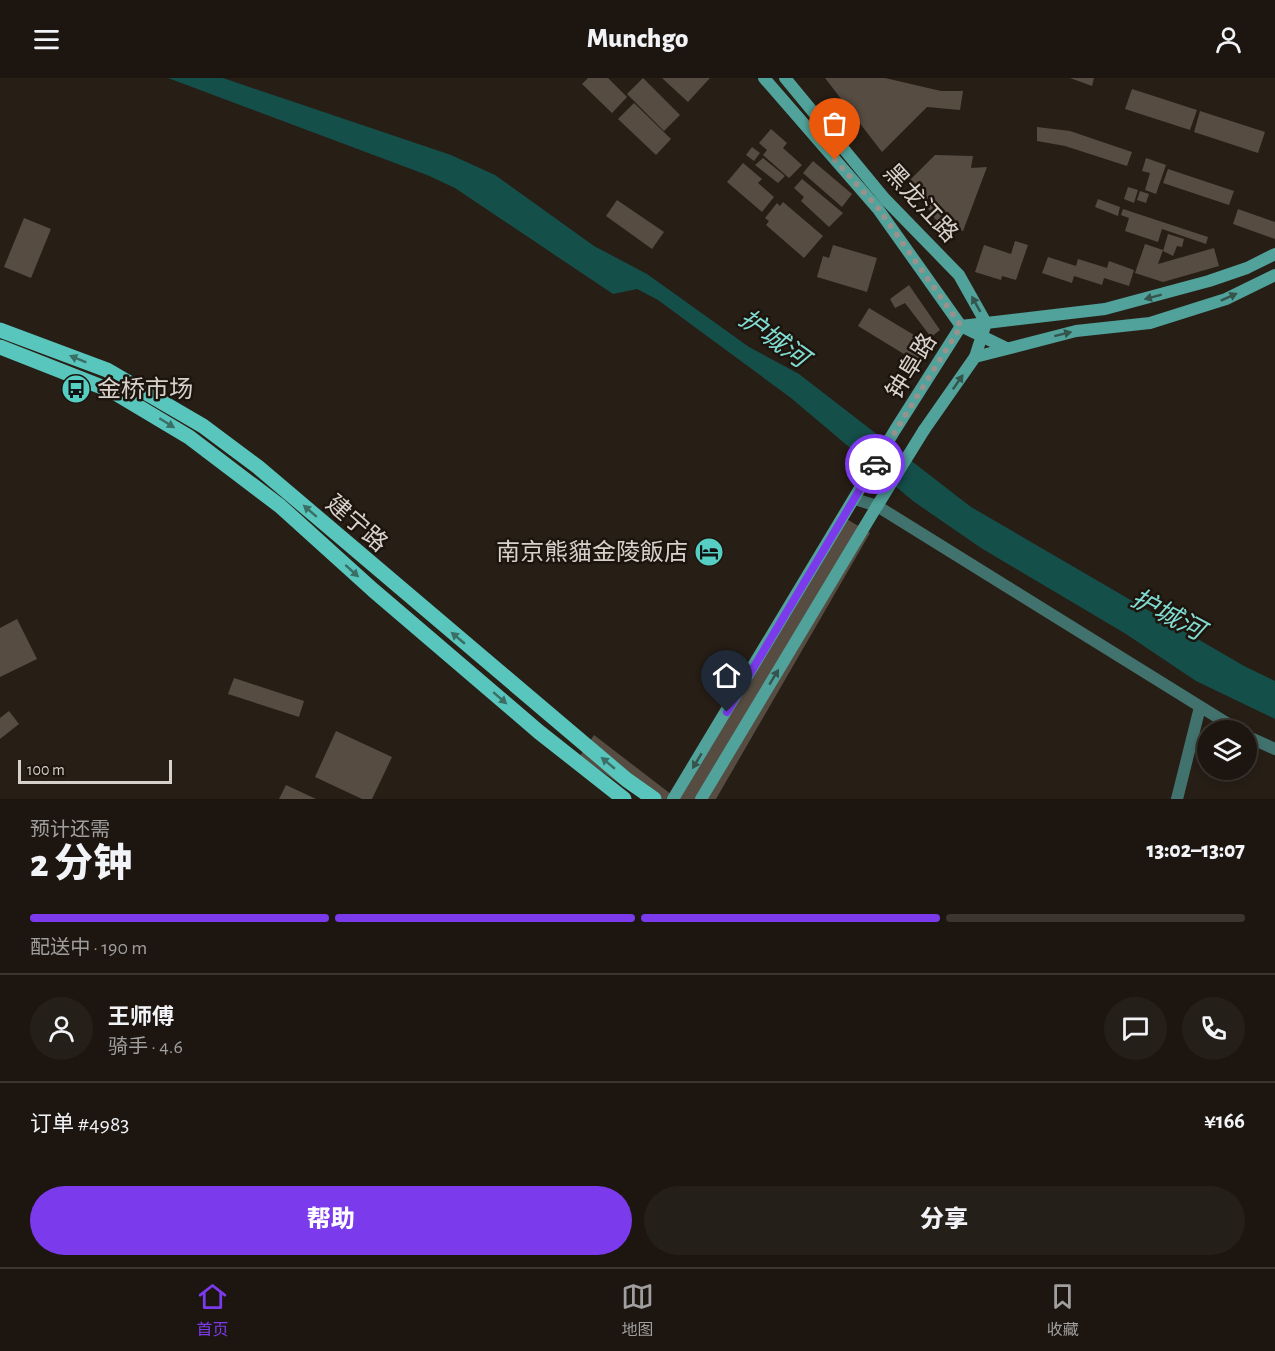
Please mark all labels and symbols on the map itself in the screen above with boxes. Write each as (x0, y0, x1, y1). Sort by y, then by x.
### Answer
pin (809, 98, 860, 160)
street label: 黑龙江路 (879, 159, 963, 247)
one-way arrow (1143, 292, 1162, 302)
one-way arrow (1221, 292, 1239, 302)
one-way arrow (971, 295, 981, 312)
water label: 护城河 (734, 305, 817, 375)
street label: 钟阜路 (881, 329, 941, 403)
one-way arrow (1054, 329, 1072, 339)
one-way arrow (69, 354, 87, 363)
bus stop icon: 金桥市场 (60, 373, 92, 405)
one-way arrow (952, 374, 964, 390)
place label: 金桥市场 (97, 376, 193, 402)
one-way arrow (159, 418, 175, 429)
courier (845, 434, 905, 494)
street label: 建宁路 (321, 490, 393, 556)
one-way arrow (303, 505, 318, 518)
hotel icon: 南京熊貓金陵飯店 (693, 536, 725, 568)
place label: 南京熊貓金陵飯店 (496, 539, 688, 565)
one-way arrow (344, 564, 359, 577)
water label: 护城河 (1127, 584, 1213, 647)
one-way arrow (451, 632, 466, 645)
pin (701, 650, 752, 712)
one-way arrow (769, 669, 780, 685)
one-way arrow (493, 691, 508, 705)
one-way arrow (691, 753, 702, 769)
scale bar (18, 757, 172, 784)
one-way arrow (600, 757, 616, 770)

